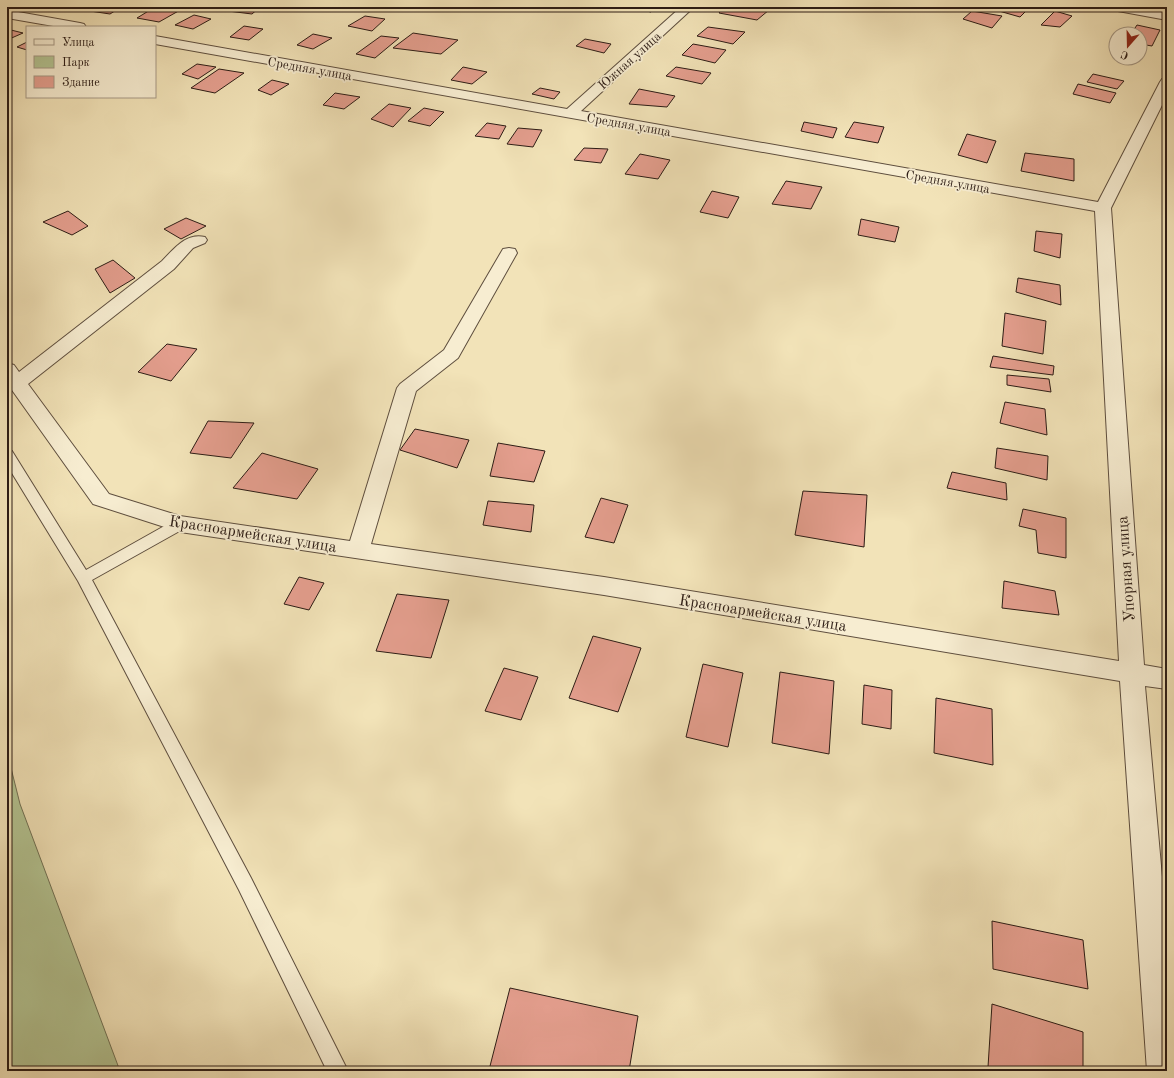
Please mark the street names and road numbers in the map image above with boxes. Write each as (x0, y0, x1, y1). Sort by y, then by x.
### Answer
street label: Южная улица (596, 29, 664, 93)
street label: Средняя улица (267, 56, 353, 83)
street label: Средняя улица (586, 112, 672, 139)
street label: Средняя улица (905, 169, 991, 196)
street label: Красноармейская улица (168, 514, 338, 556)
street label: Упорная улица (1115, 515, 1139, 622)
street label: Красноармейская улица (678, 593, 848, 635)

